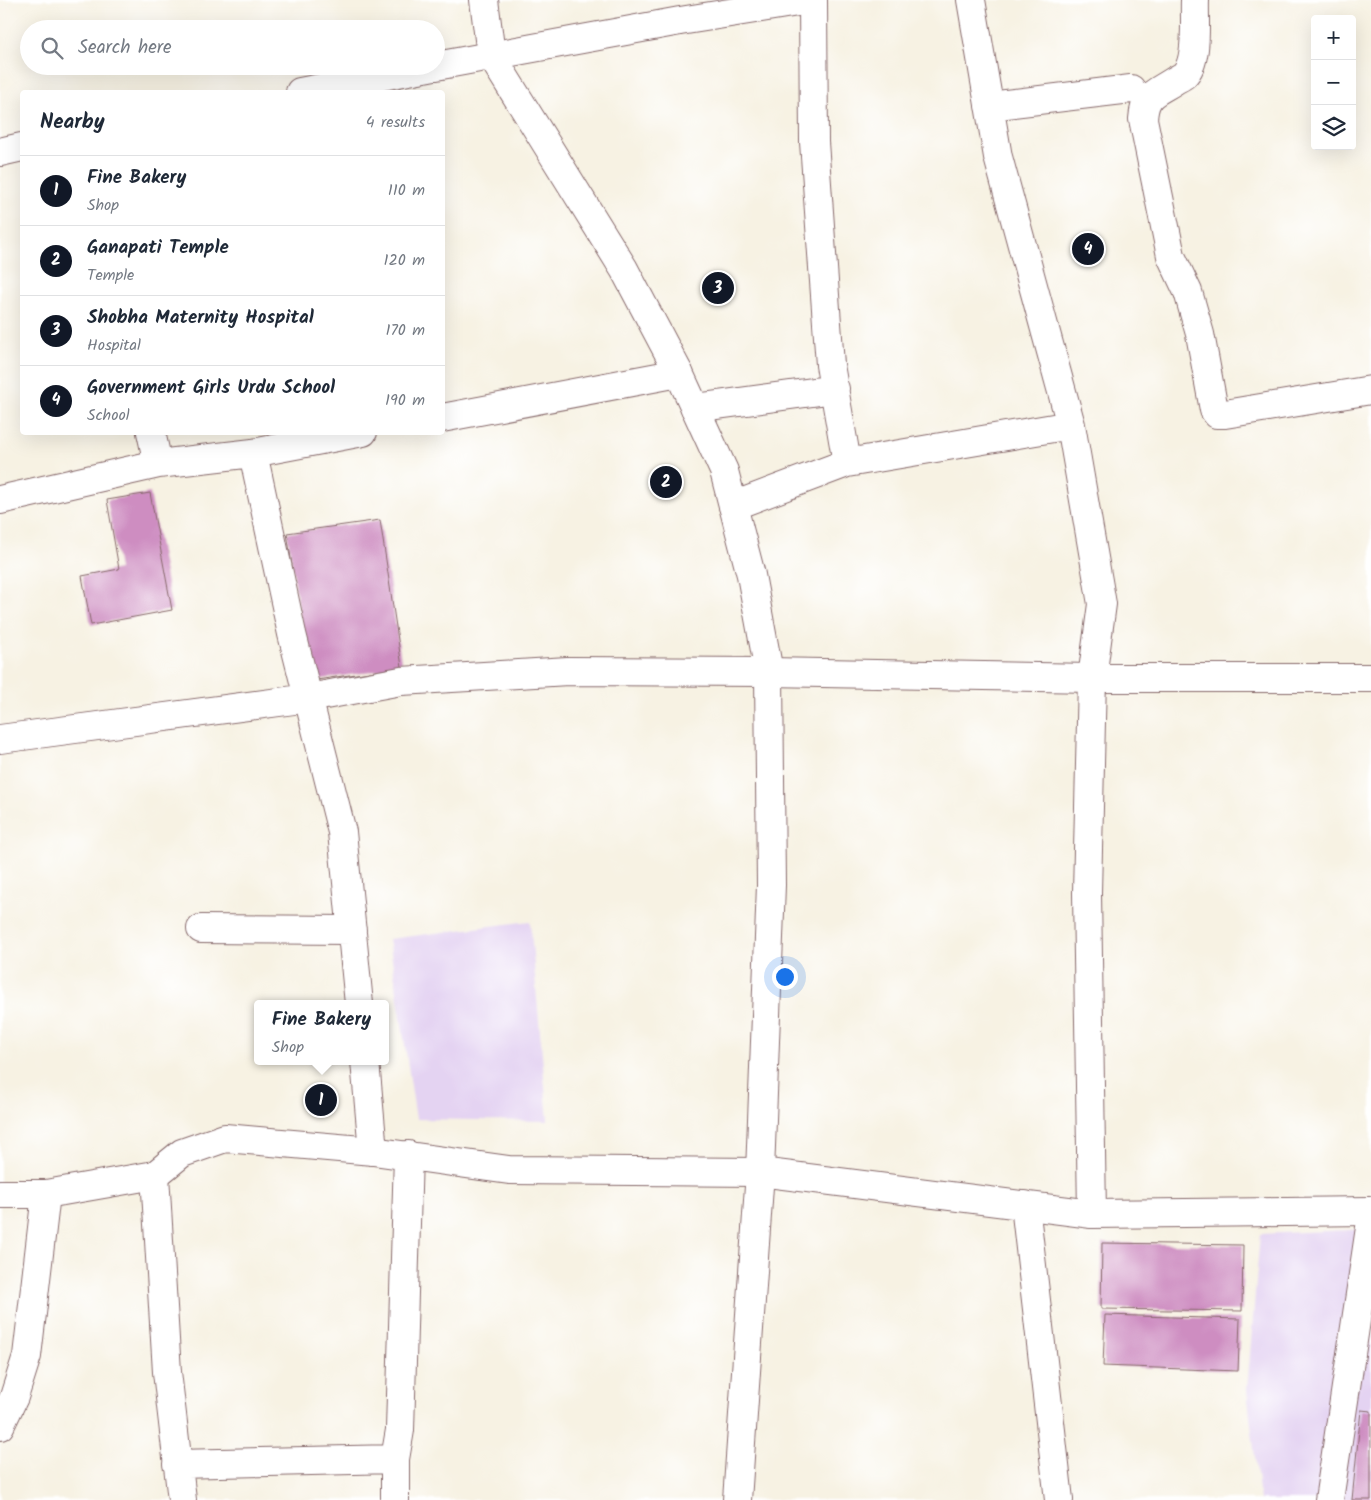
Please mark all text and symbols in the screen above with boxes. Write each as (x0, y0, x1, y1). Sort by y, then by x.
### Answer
map controls (1311, 15, 1356, 150)
button: + (1311, 15, 1356, 60)
search box (20, 20, 445, 75)
text: Search here (78, 33, 172, 63)
icon: search (38, 34, 66, 62)
button: − (1311, 60, 1356, 105)
button: layers (1311, 105, 1356, 150)
text: Nearby (40, 106, 105, 139)
text: 4 results (366, 110, 425, 135)
text: Fine Bakery (87, 163, 186, 193)
text: 1 (54, 178, 58, 203)
text: 110 m (388, 178, 425, 203)
text: Shop (87, 193, 119, 218)
pin: 4 (1072, 230, 1104, 268)
text: Ganapati Temple (87, 233, 229, 263)
text: 2 (51, 248, 61, 273)
text: 120 m (384, 248, 425, 273)
text: Temple (87, 263, 134, 288)
pin: 3 (702, 269, 734, 307)
text: Shobha Maternity Hospital (87, 303, 314, 333)
text: 3 (52, 318, 60, 343)
text: 170 m (385, 318, 425, 343)
text: Hospital (87, 333, 141, 358)
text: Government Girls Urdu School (87, 373, 335, 403)
text: 4 (52, 388, 60, 413)
text: 190 m (385, 388, 425, 413)
text: School (87, 403, 130, 428)
pin: 2 (650, 463, 682, 501)
your location (772, 964, 798, 990)
popup (254, 1000, 389, 1065)
text: Fine Bakery (272, 1005, 371, 1035)
text: Shop (272, 1035, 304, 1060)
pin: 1 (305, 1081, 337, 1119)

